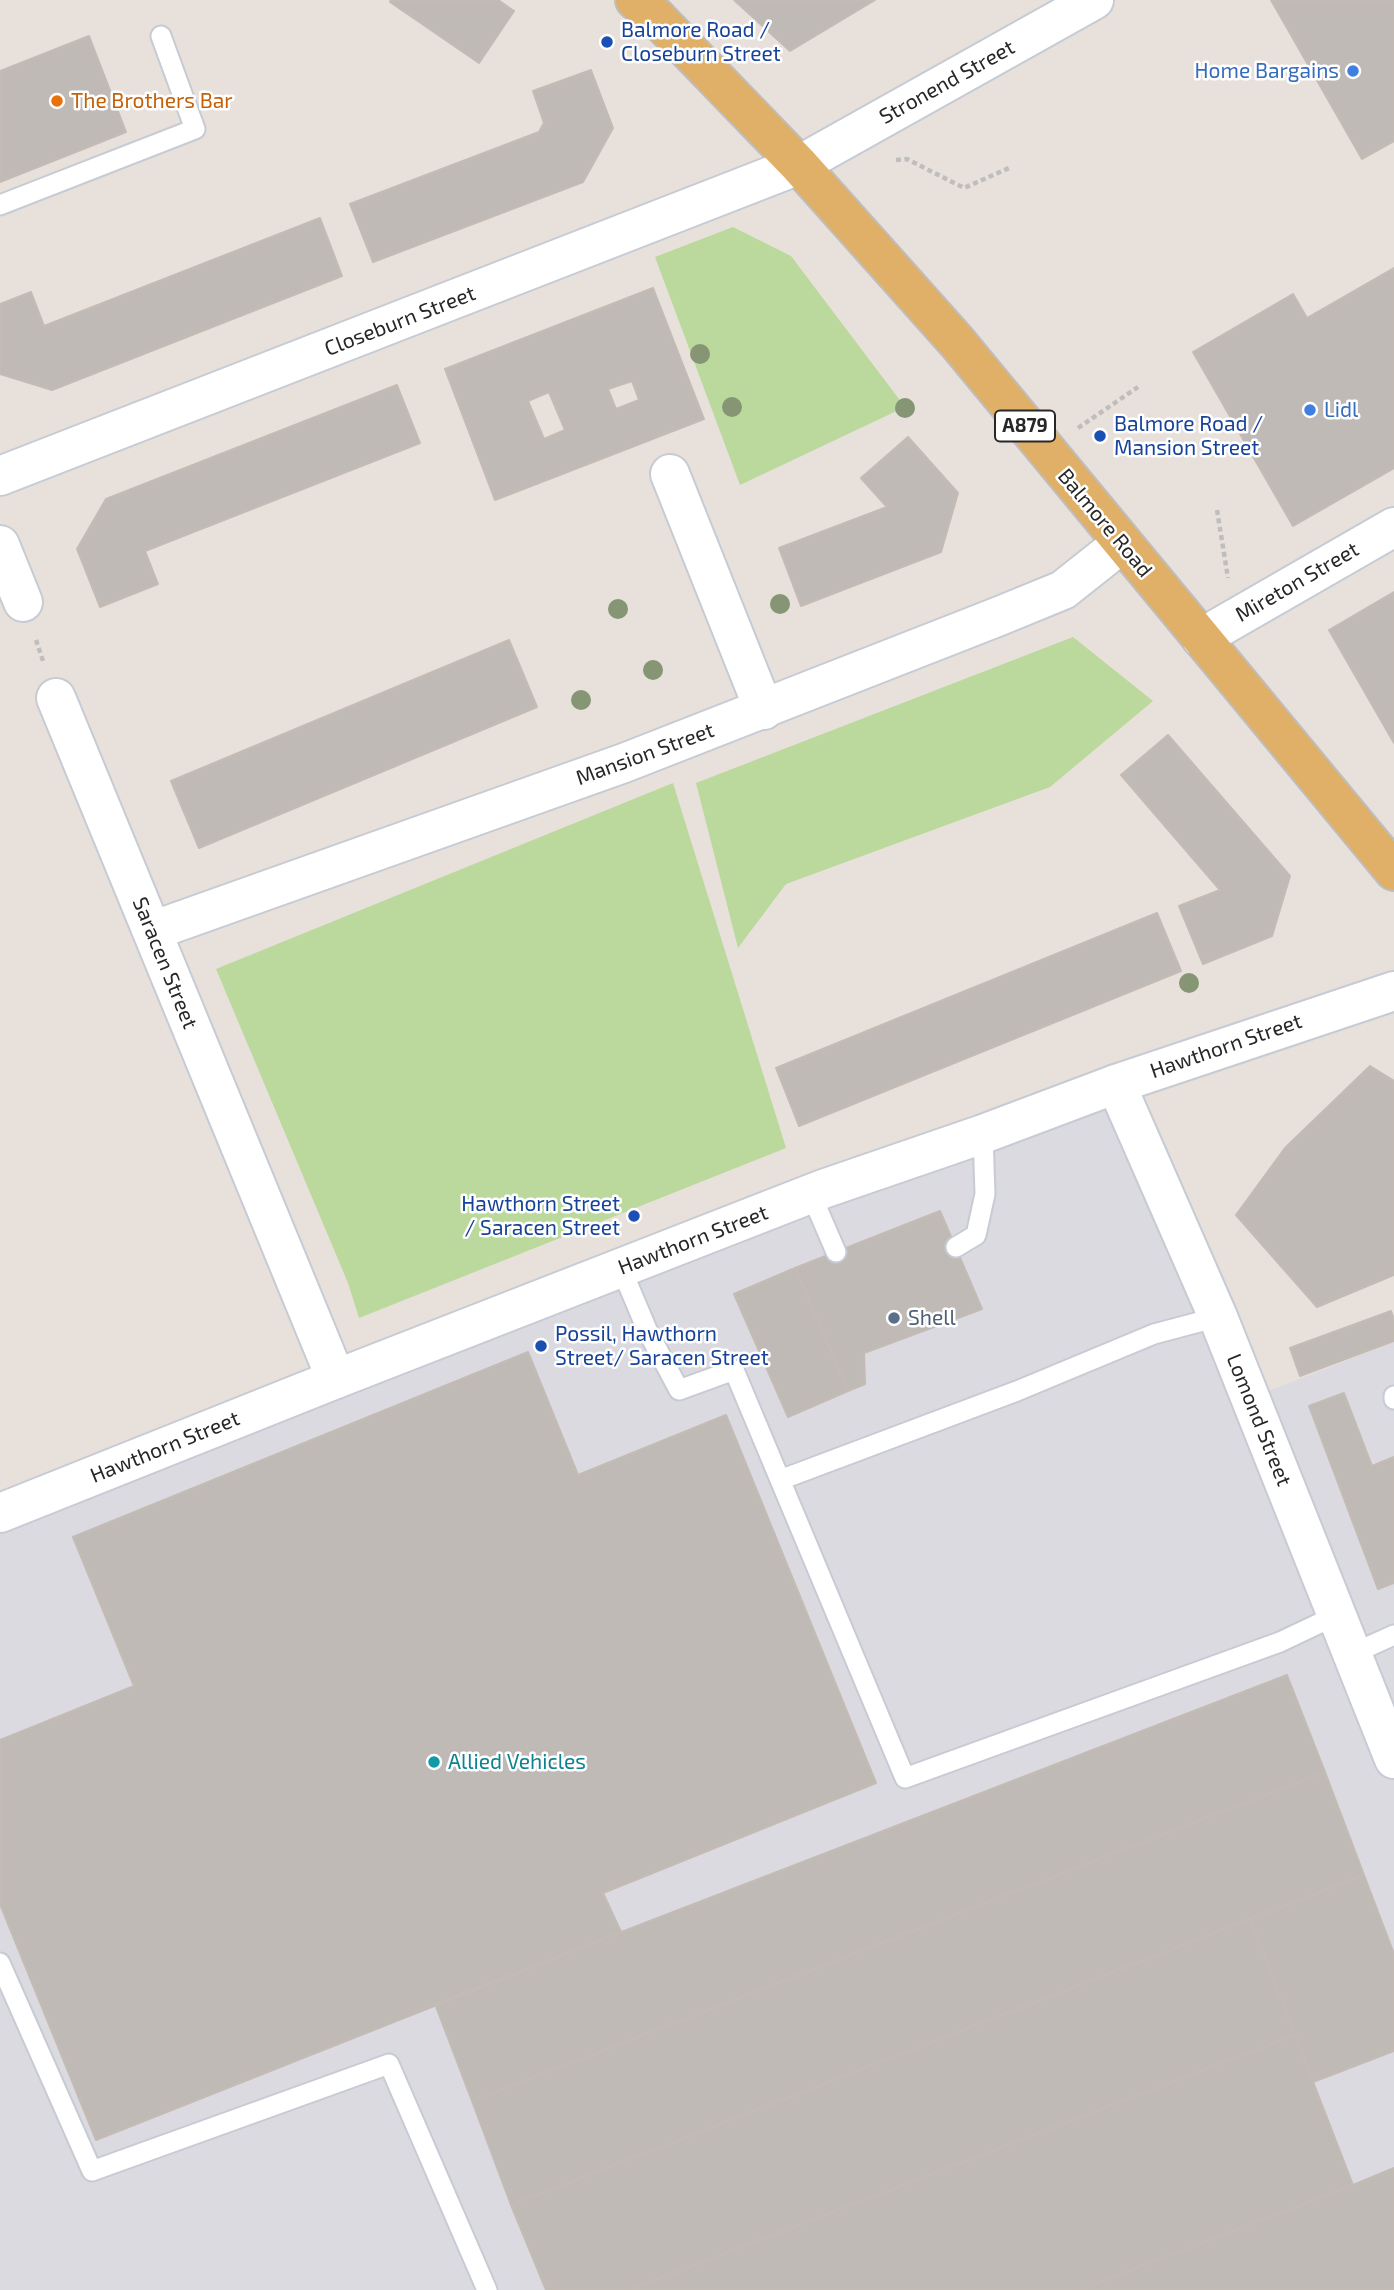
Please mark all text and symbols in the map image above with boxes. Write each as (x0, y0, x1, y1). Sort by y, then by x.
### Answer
place label: Balmore Road / Closeburn Street (621, 17, 781, 67)
marker: Balmore Road / Closeburn Street (599, 34, 615, 50)
street label: Stronend Street (875, 35, 1019, 129)
place label: Home Bargains (1195, 58, 1339, 84)
marker: Home Bargains (1345, 63, 1361, 79)
place label: The Brothers Bar (71, 88, 233, 114)
marker: The Brothers Bar (49, 93, 65, 109)
street label: Closeburn Street (321, 281, 479, 361)
place label: Lidl (1324, 397, 1358, 423)
marker: Lidl (1302, 402, 1318, 418)
road number: A879 (995, 410, 1055, 442)
place label: Balmore Road / Mansion Street (1114, 411, 1263, 461)
marker: Balmore Road / Mansion Street (1092, 428, 1108, 444)
street label: Balmore Road (1052, 464, 1158, 582)
street label: Mireton Street (1231, 537, 1363, 627)
street label: Mansion Street (572, 717, 718, 791)
street label: Saracen Street (127, 893, 203, 1033)
street label: Hawthorn Street (1147, 1008, 1305, 1084)
place label: Hawthorn Street / Saracen Street (461, 1191, 620, 1241)
street label: Hawthorn Street (614, 1200, 772, 1280)
marker: Hawthorn Street / Saracen Street (626, 1208, 642, 1224)
place label: Shell (908, 1305, 956, 1331)
marker: Shell (886, 1310, 902, 1326)
place label: Possil, Hawthorn Street/ Saracen Street (555, 1321, 769, 1371)
marker: Possil, Hawthorn Street/ Saracen Street (533, 1338, 549, 1354)
street label: Lomond Street (1221, 1350, 1297, 1490)
street label: Hawthorn Street (87, 1406, 243, 1488)
place label: Allied Vehicles (448, 1749, 586, 1775)
marker: Allied Vehicles (426, 1754, 442, 1770)

